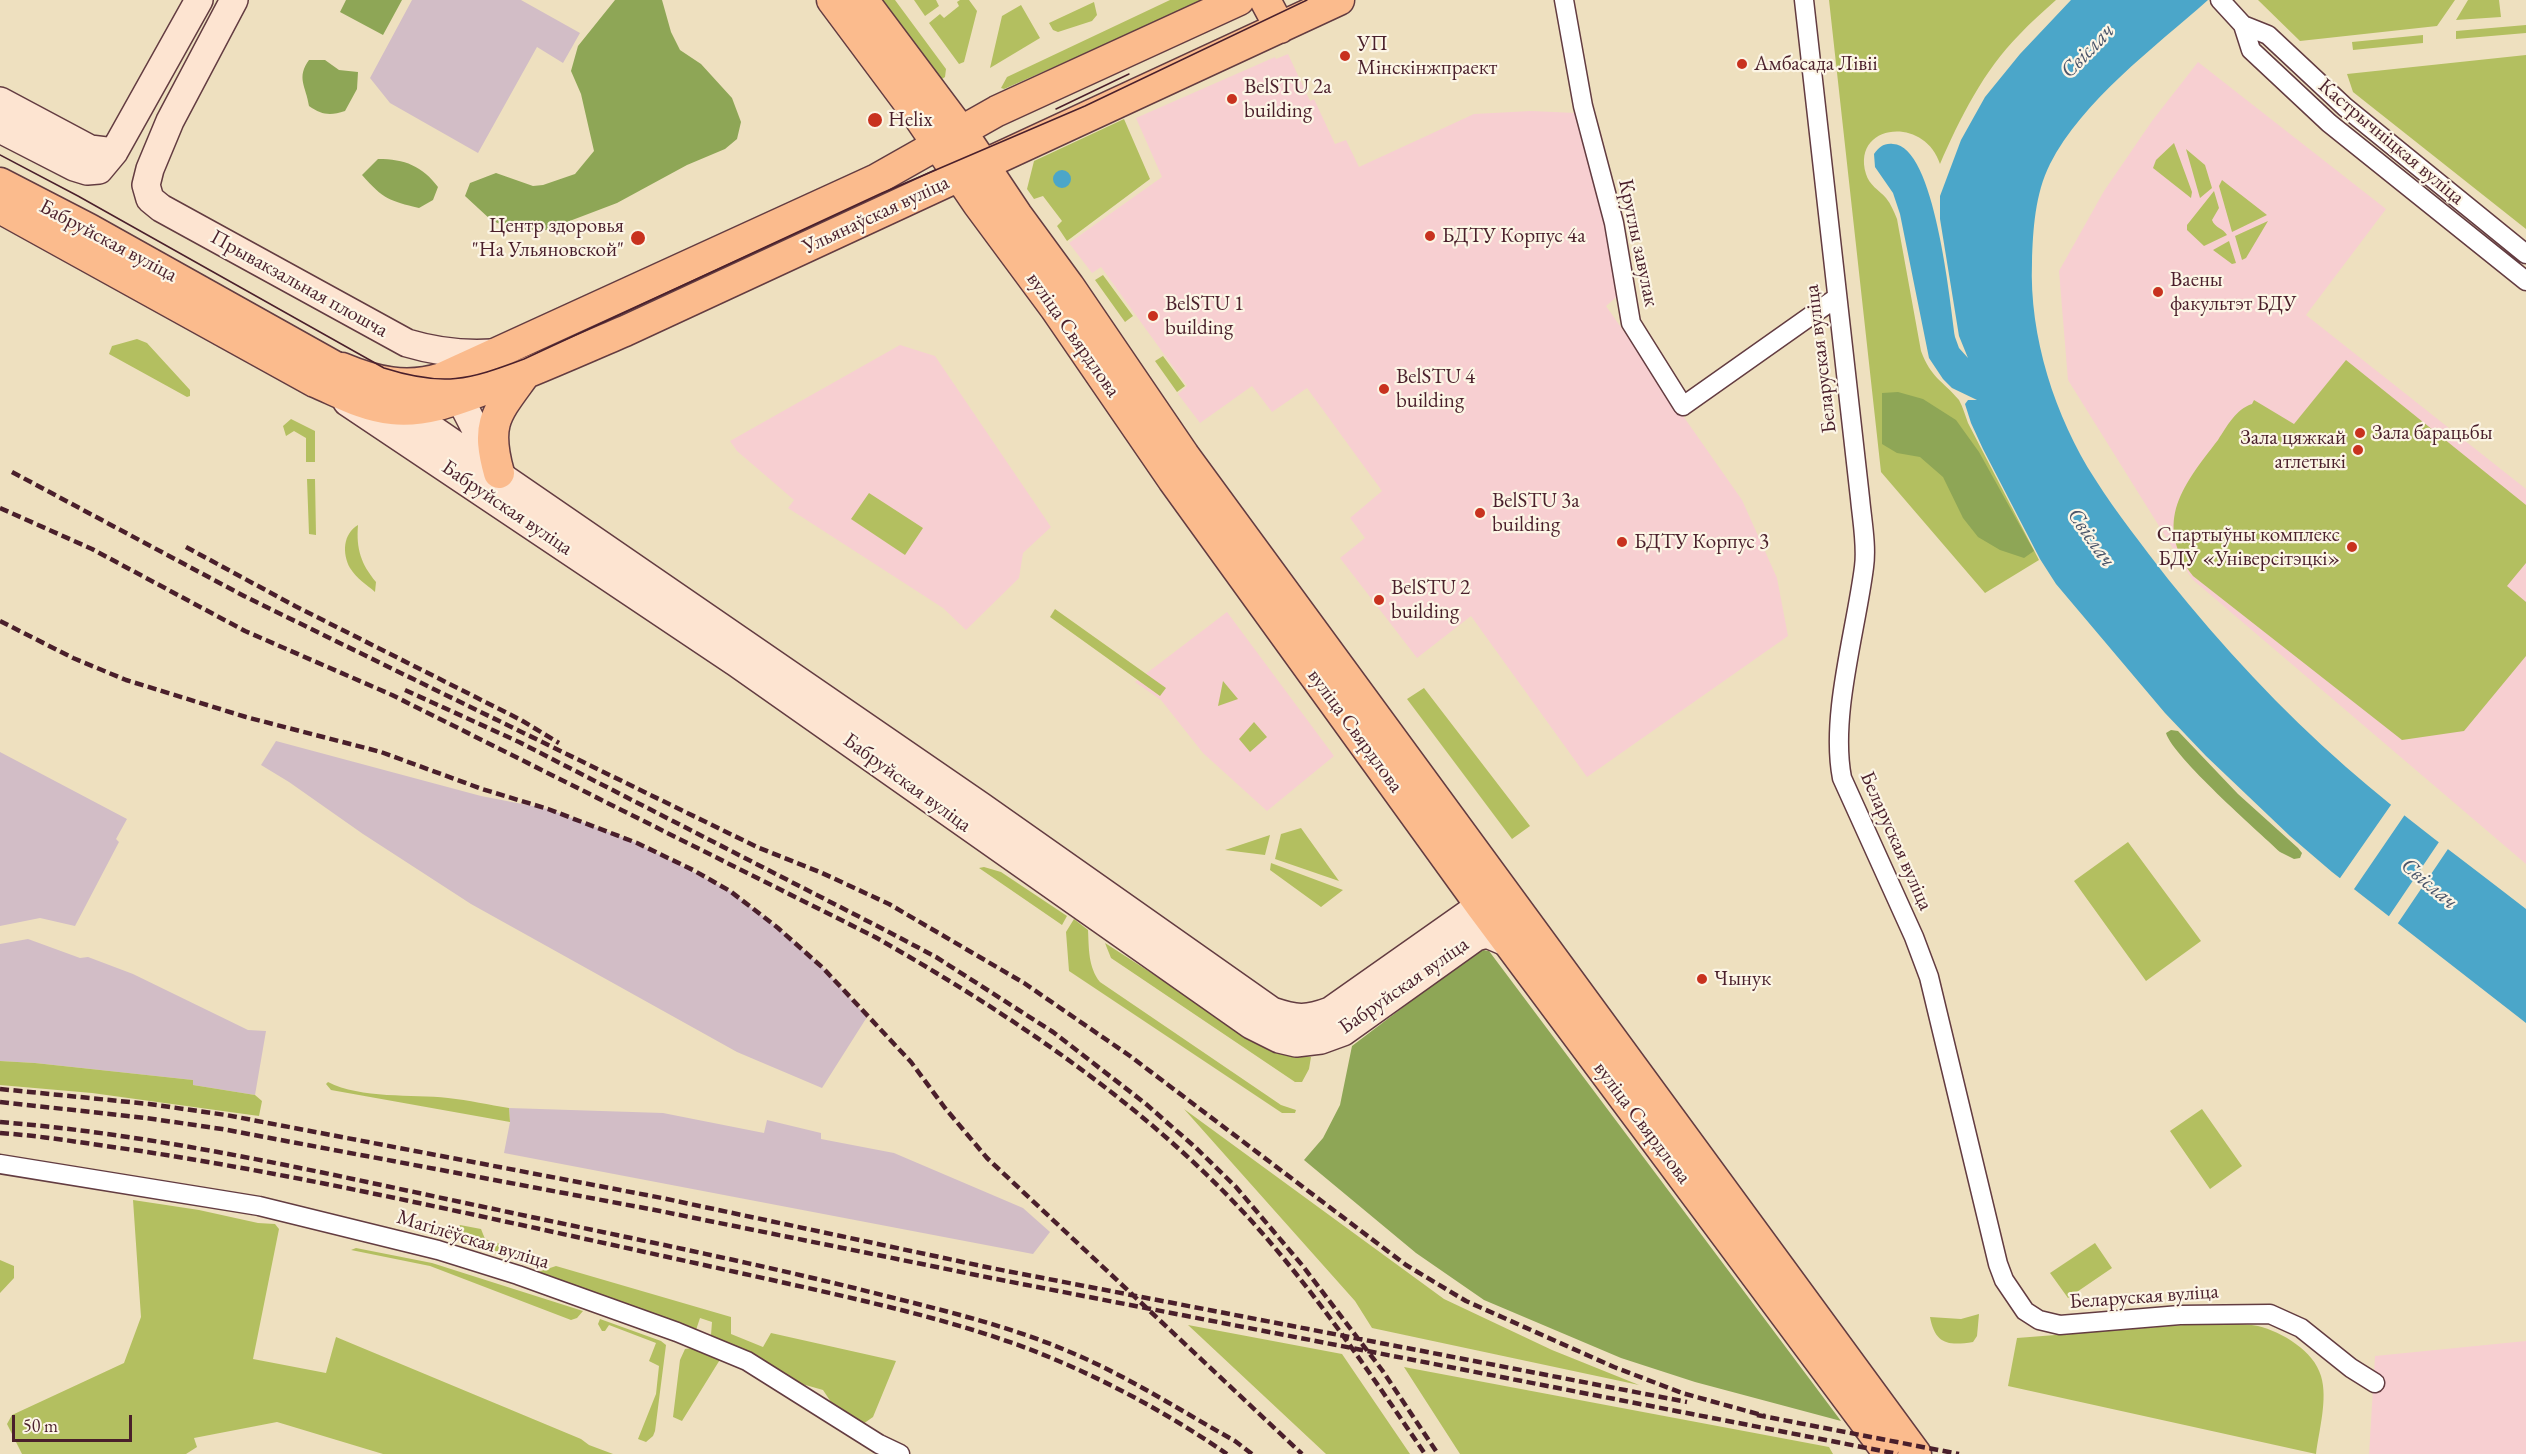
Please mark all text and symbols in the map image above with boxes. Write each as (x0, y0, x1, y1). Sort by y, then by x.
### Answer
water label: Свіслач (2055, 18, 2121, 84)
place label: УП Мінскінжпраект (1357, 31, 1497, 81)
marker: УП Мінскінжпраект (1338, 49, 1352, 63)
place label: Амбасада Лівіі (1754, 51, 1878, 77)
marker: Амбасада Лівіі (1735, 57, 1749, 71)
place label: BelSTU 2a building (1244, 74, 1332, 124)
street label: Кастрычніцкая вуліца (2313, 74, 2469, 210)
marker: BelSTU 2a building (1225, 92, 1239, 106)
place label: Helix (888, 107, 932, 133)
marker: Helix (866, 111, 884, 129)
street label: Ульянаўская вуліца (799, 170, 953, 260)
street label: Круглы завулак (1612, 177, 1664, 309)
street label: Бабруйская вуліца (35, 194, 181, 288)
place label: Центр здоровья "На Ульяновской" (472, 213, 624, 263)
place label: БДТУ Корпус 4а (1442, 223, 1586, 249)
street label: Прывакзальная плошча (206, 225, 392, 343)
marker: Центр здоровья "На Ульяновской" (629, 229, 647, 247)
marker: БДТУ Корпус 4а (1423, 229, 1437, 243)
place label: Ваены факультэт БДУ (2170, 267, 2297, 317)
street label: вуліца Свярдлова (1021, 268, 1125, 402)
street label: Беларуская вуліца (1799, 283, 1843, 435)
marker: Ваены факультэт БДУ (2151, 285, 2165, 299)
place label: BelSTU 1 building (1165, 291, 1244, 341)
marker: BelSTU 1 building (1146, 309, 1160, 323)
place label: BelSTU 4 building (1396, 364, 1475, 414)
marker: BelSTU 4 building (1377, 382, 1391, 396)
place label: Зала барацьбы (2372, 420, 2493, 446)
place label: Зала цяжкай атлетыкі (2240, 425, 2346, 475)
marker: Зала барацьбы (2353, 426, 2367, 440)
marker: Зала цяжкай атлетыкі (2351, 443, 2365, 457)
street label: Бабруйская вуліца (437, 455, 577, 561)
place label: BelSTU 3a building (1492, 488, 1580, 538)
water label: Свіслач (2061, 503, 2121, 573)
marker: BelSTU 3a building (1473, 506, 1487, 520)
place label: Спартыўны комплекс БДУ «Універсітэцкі» (2157, 522, 2340, 572)
place label: БДТУ Корпус 3 (1634, 529, 1769, 555)
marker: БДТУ Корпус 3 (1615, 535, 1629, 549)
marker: Спартыўны комплекс БДУ «Універсітэцкі» (2345, 540, 2359, 554)
place label: BelSTU 2 building (1391, 575, 1470, 625)
marker: BelSTU 2 building (1372, 593, 1386, 607)
street label: вуліца Свярдлова (1302, 664, 1408, 798)
street label: Бабруйская вуліца (838, 728, 976, 838)
street label: Беларуская вуліца (1854, 768, 1938, 914)
water label: Свіслач (2395, 853, 2463, 915)
street label: Бабруйская вуліца (1334, 932, 1474, 1040)
place label: Чынук (1714, 966, 1771, 992)
marker: Чынук (1695, 972, 1709, 986)
street label: вуліца Свярдлова (1588, 1057, 1696, 1189)
street label: Магілёўская вуліца (394, 1205, 552, 1275)
street label: Беларуская вуліца (2068, 1279, 2220, 1315)
scale bar (15, 1403, 135, 1441)
text: 50 m (23, 1414, 58, 1437)

